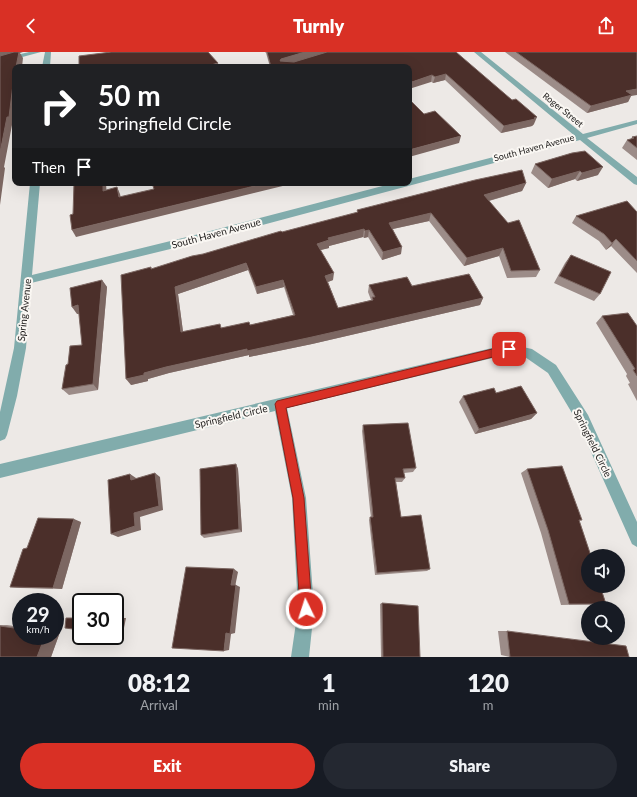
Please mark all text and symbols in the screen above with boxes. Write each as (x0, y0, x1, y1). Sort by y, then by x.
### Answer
icon: back (20, 15, 42, 37)
text: Turnly (293, 15, 344, 37)
icon: share (595, 15, 617, 37)
text: 50 m (98, 78, 161, 112)
icon: right (32, 80, 84, 132)
street label: Roger Street (541, 90, 586, 130)
text: Springfield Circle (98, 112, 232, 134)
street label: South Haven Avenue (492, 131, 575, 164)
icon: arrive (73, 156, 95, 178)
text: Then (32, 158, 65, 176)
street label: South Haven Avenue (170, 215, 262, 251)
street label: Spring Avenue (15, 278, 33, 342)
pin (492, 332, 526, 366)
icon: arrive (498, 338, 520, 360)
street label: Springfield Circle (193, 402, 269, 430)
street label: Springfield Circle (571, 407, 615, 479)
map controls (581, 549, 625, 645)
button: sound (581, 549, 625, 593)
position arrow (285, 588, 327, 630)
speed limit sign: 30 (72, 593, 124, 645)
button: search (581, 601, 625, 645)
text: 29 (26, 602, 50, 626)
text: km/h (26, 623, 50, 635)
text: 08:12 (128, 668, 190, 697)
text: 1 (322, 668, 336, 697)
text: 120 (467, 668, 509, 697)
text: Arrival (140, 697, 178, 713)
text: min (318, 697, 339, 713)
text: m (483, 697, 493, 713)
button: Exit (20, 743, 315, 789)
button: Share (323, 743, 617, 789)

